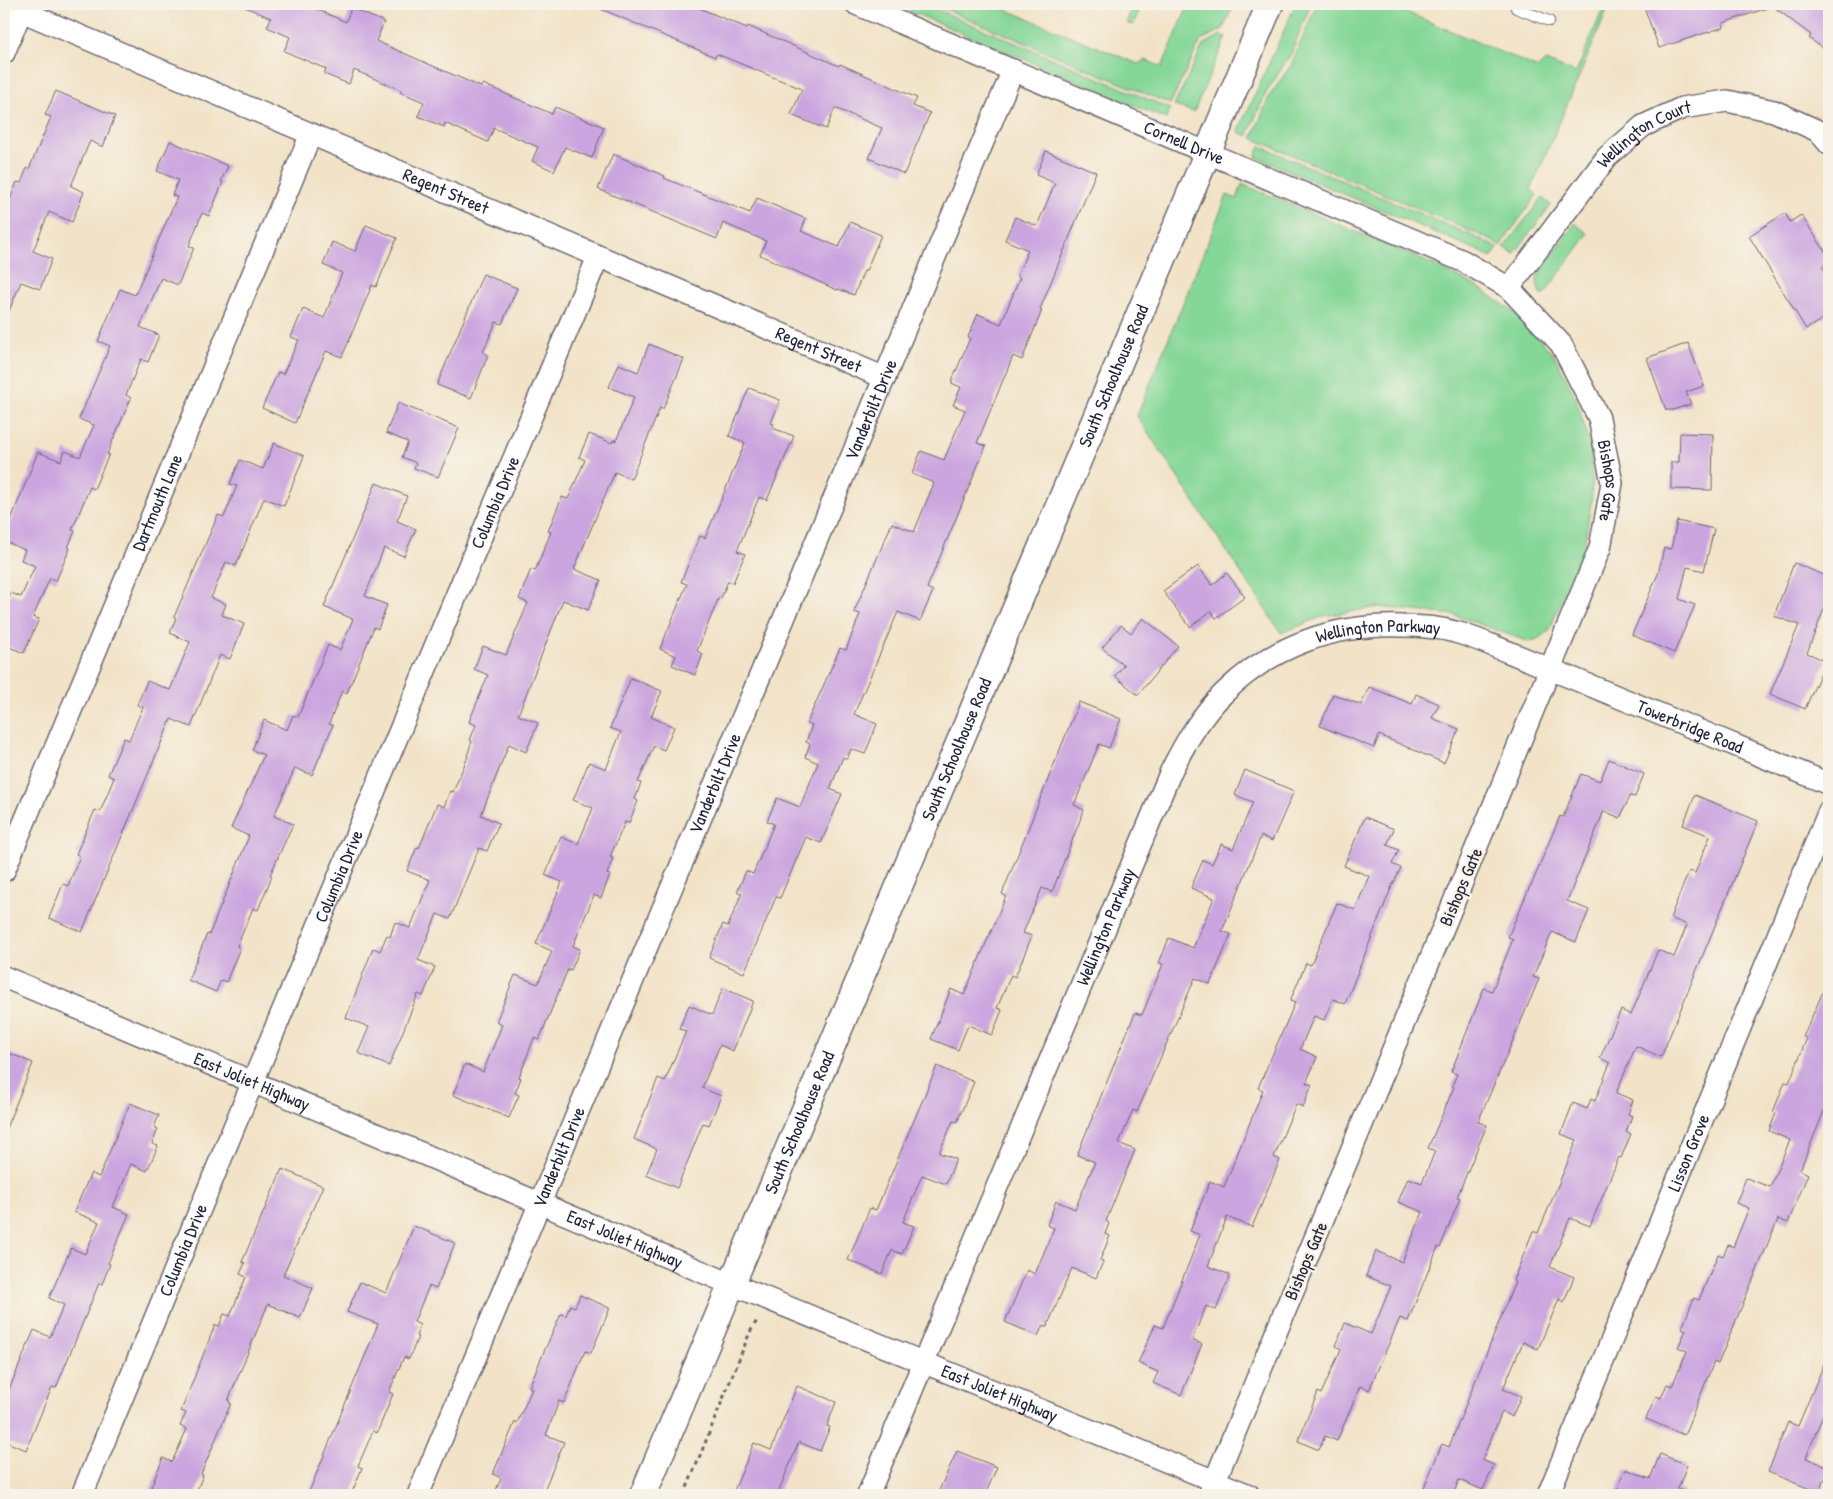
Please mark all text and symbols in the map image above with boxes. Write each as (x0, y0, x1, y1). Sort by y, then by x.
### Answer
street label: Wellington Court (1590, 94, 1693, 172)
street label: Cornell Drive (1140, 114, 1228, 170)
street label: Regent Street (399, 162, 494, 221)
street label: South Schoolhouse Road (1072, 301, 1154, 451)
street label: Regent Street (772, 320, 866, 379)
street label: Vanderbilt Drive (839, 355, 903, 464)
street label: Bishops Gate (1592, 437, 1625, 524)
street label: Dartmouth Lane (126, 450, 188, 555)
street label: Columbia Drive (464, 452, 525, 552)
street label: Wellington Parkway (1313, 613, 1443, 649)
street label: South Schoolhouse Road (915, 674, 997, 824)
street label: Towerbridge Road (1633, 693, 1747, 759)
street label: Vanderbilt Drive (682, 729, 747, 838)
street label: Columbia Drive (308, 826, 369, 926)
street label: Bishops Gate (1433, 844, 1488, 930)
street label: Wellington Parkway (1070, 864, 1141, 989)
street label: East Joliet Highway (190, 1046, 314, 1117)
street label: South Schoolhouse Road (758, 1047, 840, 1198)
street label: Vanderbilt Drive (526, 1103, 591, 1211)
street label: Lisson Grove (1661, 1110, 1715, 1195)
street label: Columbia Drive (152, 1200, 213, 1300)
street label: East Joliet Highway (563, 1203, 687, 1274)
street label: Bishops Gate (1278, 1218, 1333, 1304)
street label: East Joliet Highway (938, 1358, 1062, 1428)

